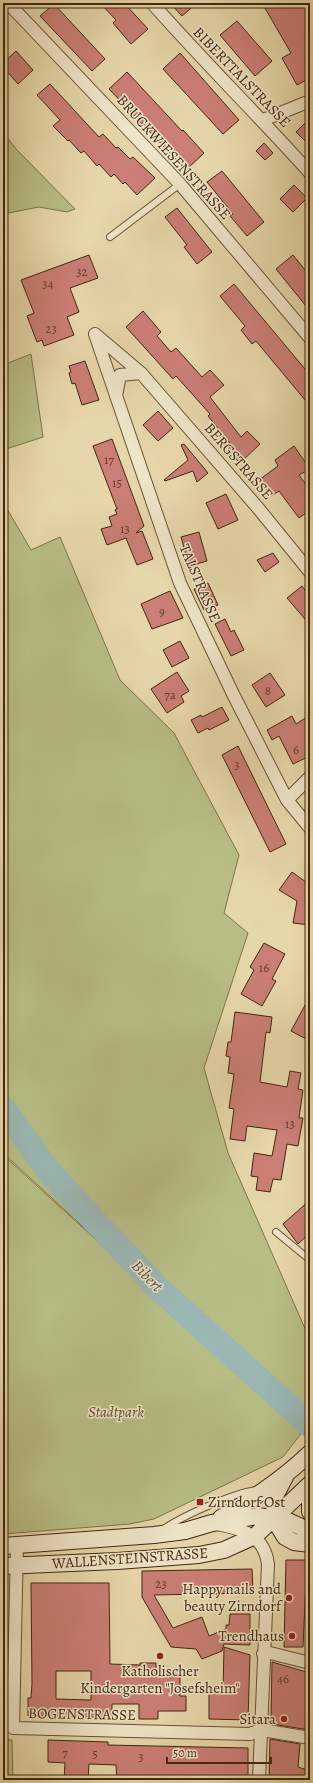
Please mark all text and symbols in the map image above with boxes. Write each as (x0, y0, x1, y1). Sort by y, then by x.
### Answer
street label: BIBERTTALSTRASSE (189, 22, 295, 132)
street label: BRUCKWIESENSTRASSE (113, 90, 235, 224)
house number: 32 (76, 263, 88, 280)
house number: 34 (42, 275, 54, 292)
house number: 23 (45, 320, 57, 337)
street label: BERGSTRASSE (200, 418, 278, 504)
house number: 17 (104, 451, 114, 468)
house number: 15 (112, 474, 122, 491)
house number: 13 (120, 520, 130, 537)
street label: TALSTRASSE (175, 541, 225, 625)
house number: 9 (159, 603, 165, 620)
house number: 8 (265, 682, 271, 699)
house number: 7a (164, 686, 176, 703)
house number: 6 (293, 741, 299, 758)
house number: 3 (234, 756, 240, 773)
house number: 16 (259, 959, 269, 976)
house number: 13 (285, 1115, 295, 1132)
water label: Bibert (126, 1255, 169, 1298)
park label: Stadtpark (88, 1402, 144, 1422)
place label: Zirndorf Ost (208, 1492, 285, 1512)
marker: Zirndorf Ost (195, 1497, 205, 1507)
street label: WALLENSTEINSTRASSE (50, 1543, 209, 1574)
house number: 23 (155, 1575, 167, 1592)
place label: Happy nails and beauty Zirndorf (182, 1579, 283, 1616)
marker: Happy nails and beauty Zirndorf (284, 1593, 294, 1603)
place label: Trendhaus (219, 1626, 284, 1646)
marker: Trendhaus (287, 1631, 297, 1641)
marker: Katholischer Kindergarten "Josefsheim" (155, 1651, 165, 1661)
place label: Katholischer Kindergarten "Josefsheim" (80, 1661, 240, 1698)
house number: 46 (277, 1670, 289, 1687)
street label: BOGENSTRASSE (28, 1703, 136, 1725)
place label: Sitara (239, 1709, 276, 1729)
marker: Sitara (279, 1714, 289, 1724)
scale bar (167, 1739, 271, 1765)
house number: 7 (62, 1744, 68, 1761)
house number: 5 (92, 1745, 98, 1762)
text: 50 m (173, 1745, 197, 1761)
house number: 3 (138, 1748, 144, 1765)

